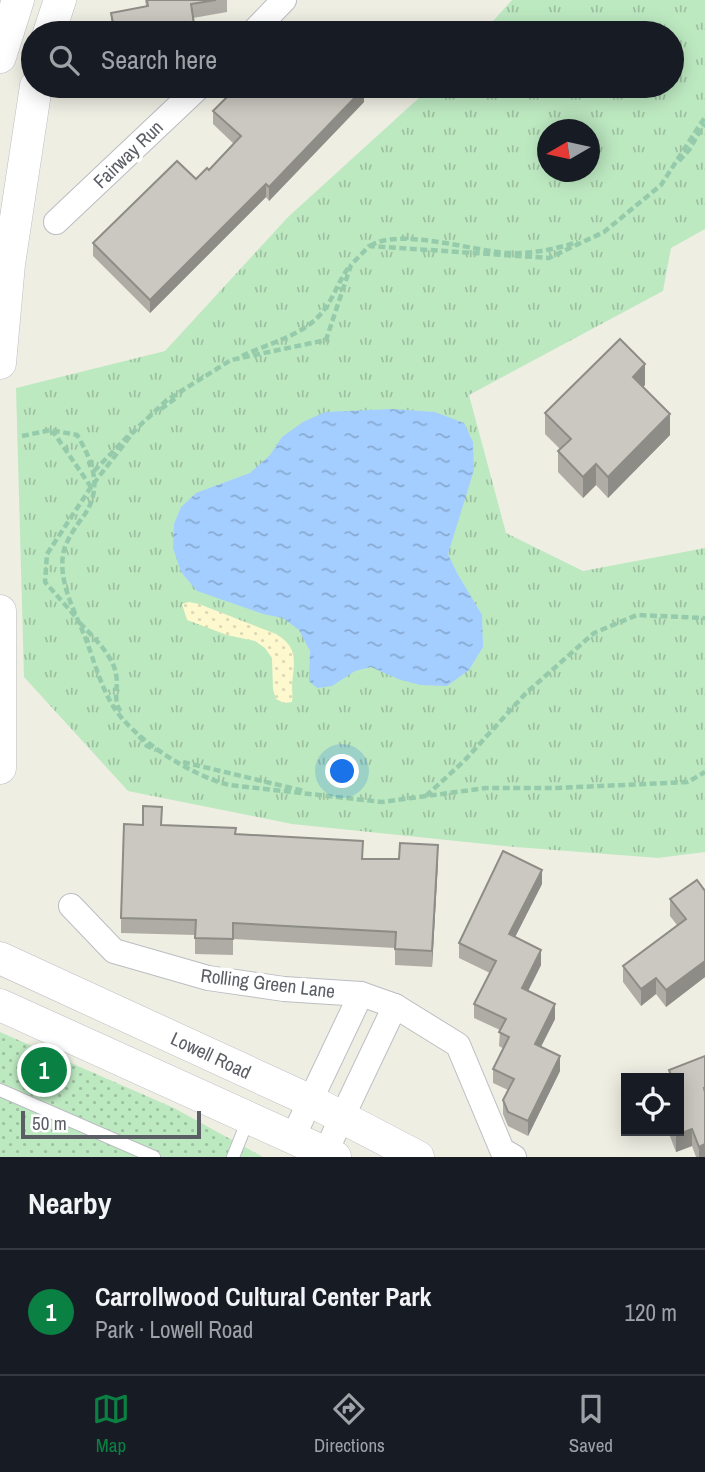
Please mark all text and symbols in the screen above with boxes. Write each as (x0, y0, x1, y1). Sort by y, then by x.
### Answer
search box (21, 21, 684, 98)
icon: search (45, 41, 83, 79)
text: Search here (101, 42, 217, 77)
street label: Fairway Run (87, 114, 169, 194)
north arrow (537, 119, 600, 182)
your location (325, 754, 359, 788)
street label: Rolling Green Lane (199, 962, 337, 1004)
street label: Lowell Road (167, 1025, 255, 1085)
pin: 1 (21, 1044, 67, 1096)
map controls (621, 1073, 684, 1136)
button: locate (621, 1073, 684, 1136)
scale bar (21, 1108, 201, 1140)
text: 50 m (32, 1110, 67, 1136)
text: Nearby (28, 1183, 111, 1223)
text: Carrollwood Cultural Center Park (95, 1279, 431, 1314)
text: 1 (46, 1297, 56, 1328)
text: 120 m (625, 1297, 677, 1328)
text: Park · Lowell Road (95, 1314, 253, 1345)
tab: Map (92, 1390, 130, 1458)
tab: Directions (314, 1390, 385, 1458)
tab: Saved (569, 1390, 613, 1458)

